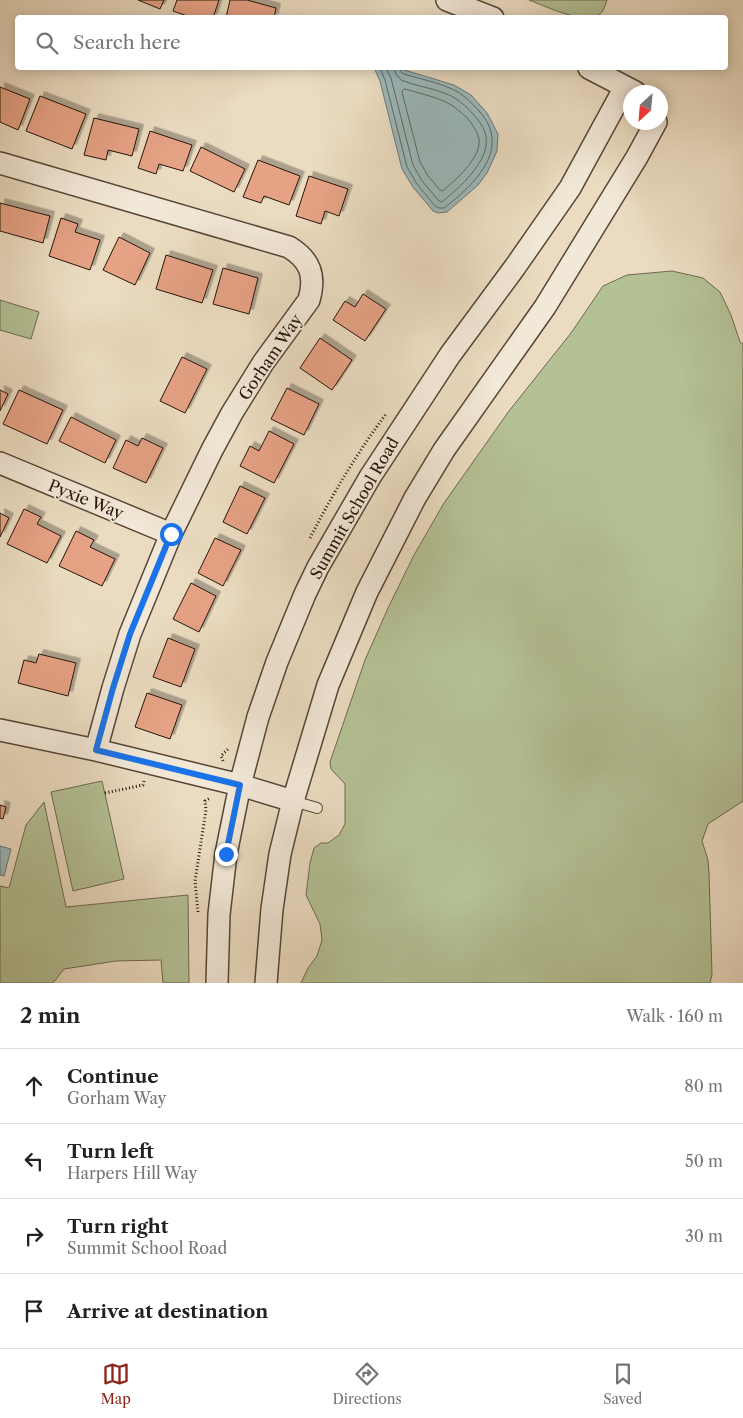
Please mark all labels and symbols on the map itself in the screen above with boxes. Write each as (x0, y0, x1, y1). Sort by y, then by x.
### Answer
north arrow (623, 85, 668, 130)
street label: Gorham Way (234, 309, 307, 404)
street label: Summit School Road (305, 433, 403, 582)
street label: Pyxie Way (45, 475, 128, 524)
route start (160, 523, 183, 546)
route end (215, 843, 238, 866)

